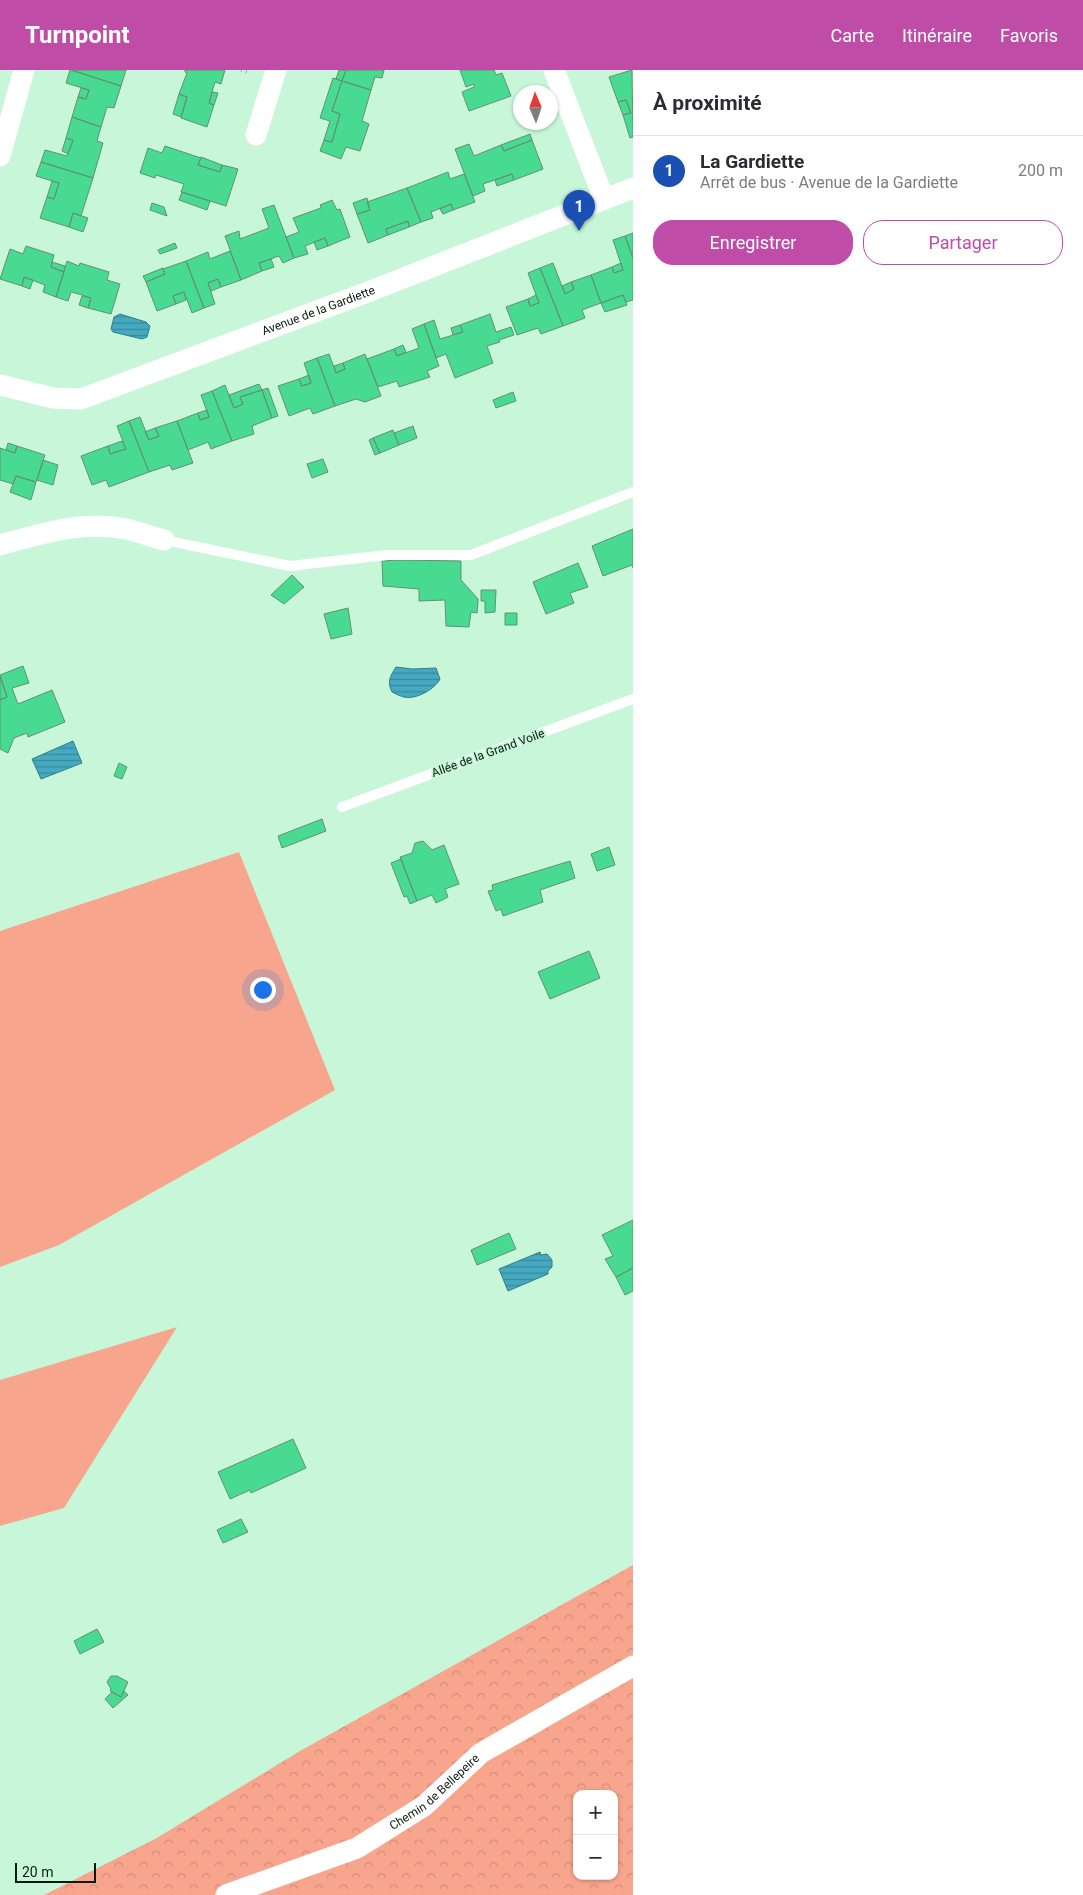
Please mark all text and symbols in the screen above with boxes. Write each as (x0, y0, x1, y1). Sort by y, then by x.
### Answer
text: Turnpoint (25, 21, 130, 49)
text: Carte (831, 25, 874, 46)
text: Itinéraire (902, 25, 972, 46)
text: Favoris (1000, 25, 1058, 46)
north arrow (513, 85, 558, 130)
text: À proximité (653, 91, 762, 115)
text: La Gardiette (700, 150, 804, 173)
text: 1 (664, 161, 674, 180)
text: 200 m (1018, 161, 1063, 180)
text: Arrêt de bus · Avenue de la Gardiette (700, 173, 958, 192)
pin: 1 (563, 190, 595, 231)
button: Enregistrer (653, 220, 853, 265)
button: Partager (863, 220, 1063, 265)
street label: Avenue de la Gardiette (260, 283, 377, 338)
street label: Allée de la Grand Voile (430, 726, 546, 780)
your location (250, 977, 276, 1003)
street label: Chemin de Bellepeire (387, 1751, 482, 1833)
map controls (573, 1790, 618, 1880)
button: + (573, 1790, 618, 1835)
button: − (573, 1835, 618, 1880)
scale bar (15, 1860, 96, 1883)
text: 20 m (22, 1864, 54, 1880)

